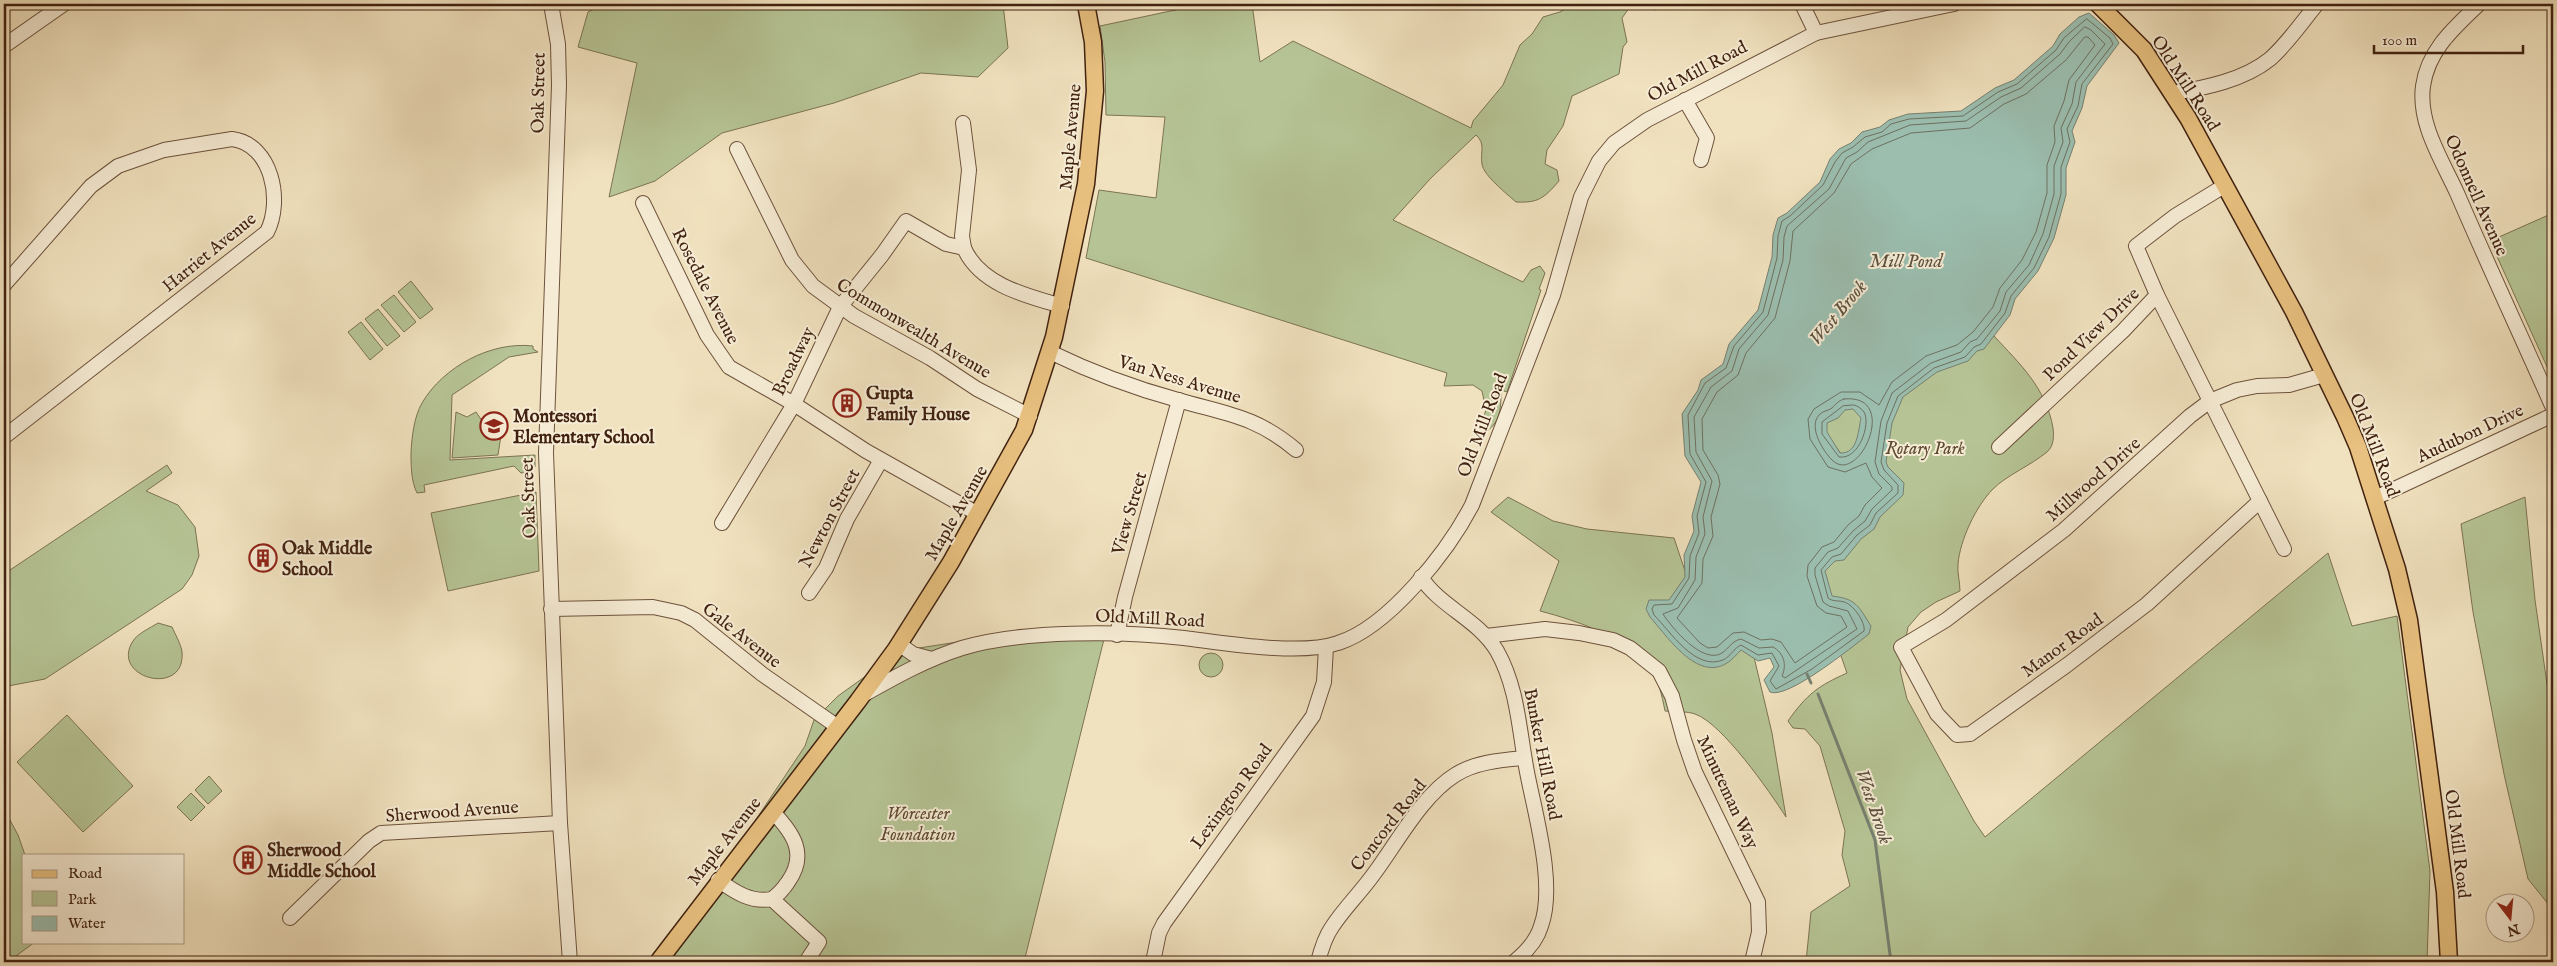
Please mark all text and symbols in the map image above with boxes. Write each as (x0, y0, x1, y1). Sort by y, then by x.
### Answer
scale bar (2374, 22, 2523, 54)
text: 100 m (2382, 31, 2418, 50)
street label: Old Mill Road (2145, 32, 2224, 136)
street label: Old Mill Road (1644, 36, 1752, 108)
street label: Oak Street (527, 52, 552, 134)
street label: Maple Avenue (1055, 83, 1088, 191)
street label: Odonnell Avenue (2439, 131, 2513, 260)
street label: Harriet Avenue (158, 208, 262, 298)
street label: Rosedale Avenue (666, 225, 744, 349)
water label: Mill Pond (1870, 250, 1944, 274)
street label: Commonwealth Avenue (832, 274, 995, 385)
water label: West Brook (1804, 275, 1873, 351)
street label: Pond View Drive (2039, 283, 2145, 387)
street label: Broadway (768, 323, 821, 400)
street label: Van Ness Avenue (1115, 351, 1244, 410)
street label: Old Mill Road (1453, 370, 1514, 481)
place label: Gupta Family House (866, 383, 971, 427)
building icon: Gupta Family House (832, 388, 862, 418)
street label: Old Mill Road (2343, 390, 2404, 501)
street label: Audubon Drive (2413, 400, 2528, 470)
place label: Montessori Elementary School (513, 406, 655, 450)
school or university icon: Montessori Elementary School (479, 411, 509, 441)
street label: Millwood Drive (2042, 433, 2146, 527)
park label: Rotary Park (1885, 438, 1965, 461)
street label: Oak Street (517, 457, 542, 539)
street label: Maple Avenue (921, 462, 994, 566)
street label: Newton Street (795, 465, 866, 572)
street label: View Street (1107, 469, 1153, 559)
place label: Oak Middle School (282, 538, 373, 582)
building icon: Oak Middle School (248, 543, 278, 573)
street label: Gale Avenue (697, 598, 785, 674)
street label: Old Mill Road (1095, 605, 1206, 634)
street label: Manor Road (2018, 609, 2108, 683)
street label: Bunker Hill Road (1517, 686, 1566, 823)
street label: Minuteman Way (1690, 732, 1763, 853)
street label: Lexington Road (1186, 740, 1278, 854)
water label: West Brook (1849, 766, 1897, 848)
street label: Concord Road (1346, 775, 1432, 876)
street label: Old Mill Road (2438, 788, 2475, 900)
street label: Maple Avenue (683, 793, 767, 891)
street label: Sherwood Avenue (385, 796, 519, 829)
park label: Worcester Foundation (880, 803, 956, 847)
place label: Sherwood Middle School (267, 840, 377, 884)
building icon: Sherwood Middle School (233, 845, 263, 875)
legend (22, 854, 185, 944)
text: Road (68, 864, 103, 883)
text: Park (68, 890, 98, 909)
north arrow (2484, 894, 2534, 944)
text: Water (68, 914, 106, 933)
text: N (2505, 919, 2523, 940)

